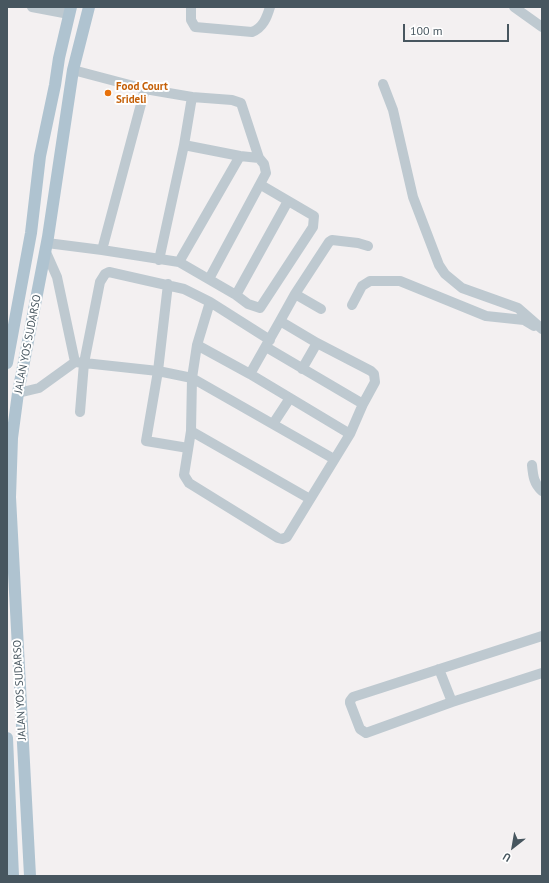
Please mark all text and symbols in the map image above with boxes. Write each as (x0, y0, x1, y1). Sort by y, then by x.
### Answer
scale bar (405, 16, 511, 42)
text: 100 m (410, 23, 443, 38)
place label: Food Court Srideli (116, 80, 168, 106)
marker: Food Court Srideli (103, 88, 113, 98)
street label: JALAN YOS SUDARSO (12, 293, 44, 395)
street label: JALAN YOS SUDARSO (11, 640, 29, 740)
north arrow (493, 827, 533, 867)
text: U (500, 850, 513, 865)

